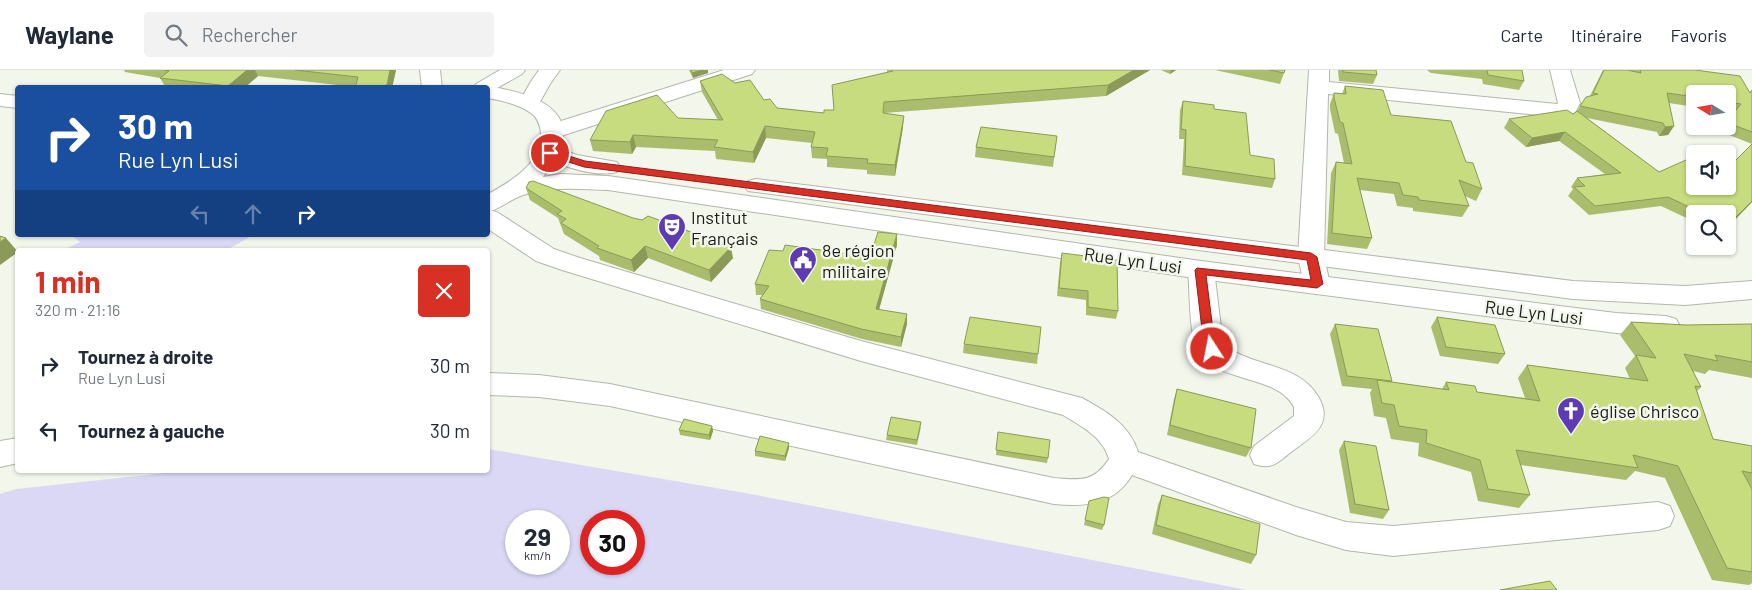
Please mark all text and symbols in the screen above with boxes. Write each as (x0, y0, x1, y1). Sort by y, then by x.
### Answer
search box (144, 12, 494, 57)
text: Waylane (25, 20, 114, 49)
icon: search (162, 21, 190, 49)
text: Rechercher (202, 23, 297, 46)
text: Carte (1500, 24, 1543, 46)
text: Itinéraire (1571, 24, 1642, 46)
text: Favoris (1670, 24, 1727, 46)
north arrow (1686, 85, 1736, 135)
map controls (1686, 85, 1736, 255)
text: 30 m (118, 104, 193, 146)
icon: right (35, 105, 100, 170)
pin (529, 132, 571, 174)
icon: arrive (536, 139, 564, 167)
button: sound (1686, 145, 1736, 195)
text: Rue Lyn Lusi (118, 146, 239, 172)
icon: left (186, 200, 214, 228)
icon: ahead (239, 200, 267, 228)
icon: right (292, 200, 320, 228)
button: search (1686, 205, 1736, 255)
place label: Institut Français (691, 206, 758, 249)
theatre icon: Institut Français (657, 212, 687, 251)
place label: 8e région militaire (822, 239, 894, 282)
street label: Rue Lyn Lusi (1083, 242, 1183, 278)
public building icon: 8e région militaire (788, 245, 818, 284)
text: 1 min (35, 263, 101, 299)
button: close (418, 265, 470, 317)
street label: Rue Lyn Lusi (1484, 295, 1584, 329)
text: 320 m · 21:16 (35, 300, 120, 319)
position arrow (1185, 322, 1237, 374)
text: Tournez à droite (78, 345, 214, 368)
icon: right (35, 352, 63, 380)
text: 30 m (430, 354, 470, 377)
text: Rue Lyn Lusi (78, 368, 166, 387)
church icon: église Chrisco (1556, 396, 1586, 435)
place label: église Chrisco (1590, 400, 1699, 422)
icon: left (35, 417, 63, 445)
text: Tournez à gauche (78, 419, 225, 442)
text: 30 m (430, 419, 470, 442)
speed limit sign: 30 (580, 510, 645, 575)
text: 29 (524, 521, 551, 551)
text: km/h (524, 548, 551, 562)

